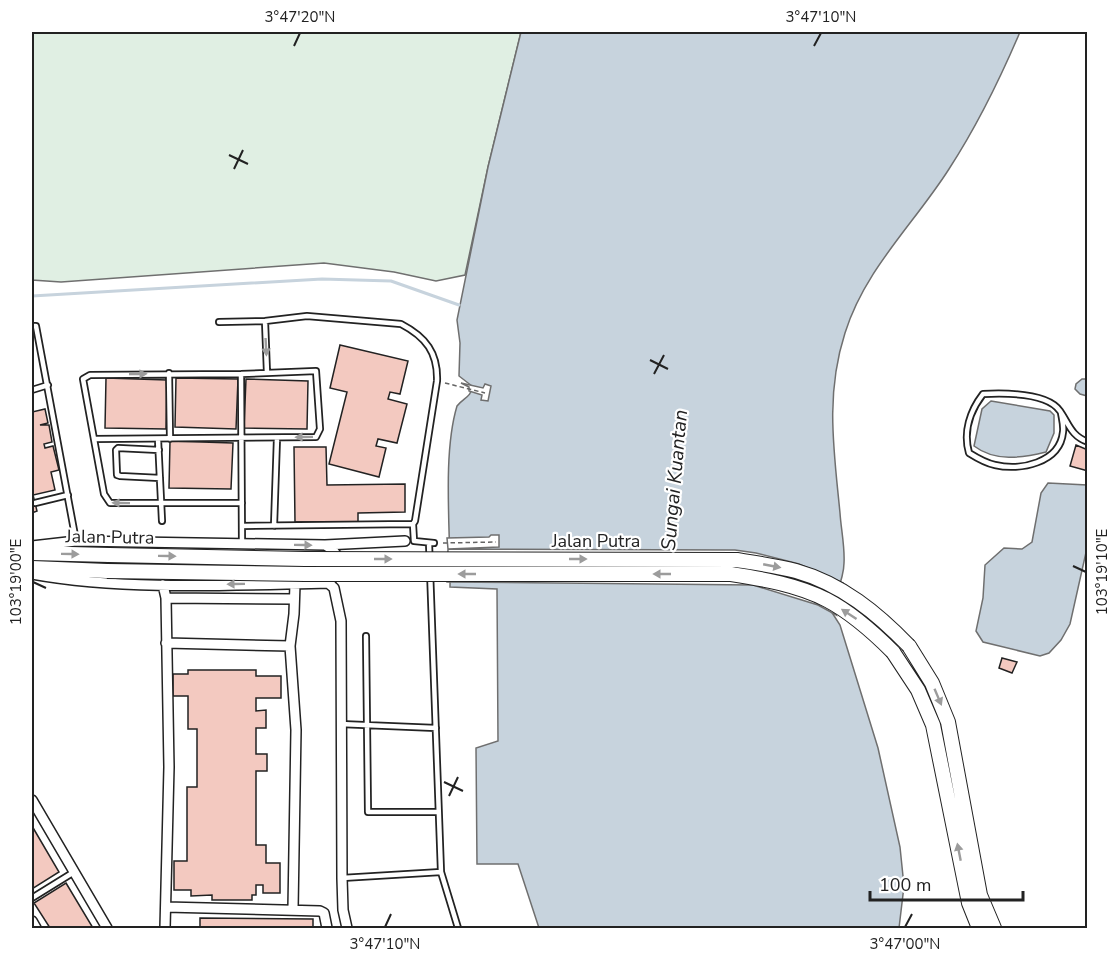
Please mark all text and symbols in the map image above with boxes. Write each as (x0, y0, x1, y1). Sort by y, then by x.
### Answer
text: 3°47'20"N (265, 7, 335, 27)
text: 3°47'10"N (786, 7, 856, 27)
one-way arrow (261, 338, 270, 357)
one-way arrow (129, 369, 148, 379)
water label: Sungai Kuantan (655, 408, 694, 552)
one-way arrow (295, 432, 314, 442)
one-way arrow (111, 498, 130, 508)
street label: Jalan Putra (64, 524, 155, 550)
street label: Jalan Putra (551, 529, 640, 553)
text: 103°19'10"E (1092, 529, 1112, 615)
text: 103°19'00"E (6, 539, 26, 625)
one-way arrow (293, 540, 312, 549)
one-way arrow (61, 549, 80, 559)
one-way arrow (158, 551, 177, 561)
one-way arrow (374, 554, 393, 564)
one-way arrow (569, 554, 588, 564)
one-way arrow (763, 562, 782, 571)
one-way arrow (457, 569, 476, 579)
one-way arrow (652, 569, 671, 579)
one-way arrow (227, 579, 246, 589)
one-way arrow (841, 609, 857, 620)
one-way arrow (933, 689, 943, 707)
one-way arrow (954, 842, 963, 861)
scale bar (870, 864, 1023, 902)
text: 100 m (879, 873, 931, 897)
text: 3°47'10"N (350, 934, 420, 954)
text: 3°47'00"N (870, 934, 940, 954)

